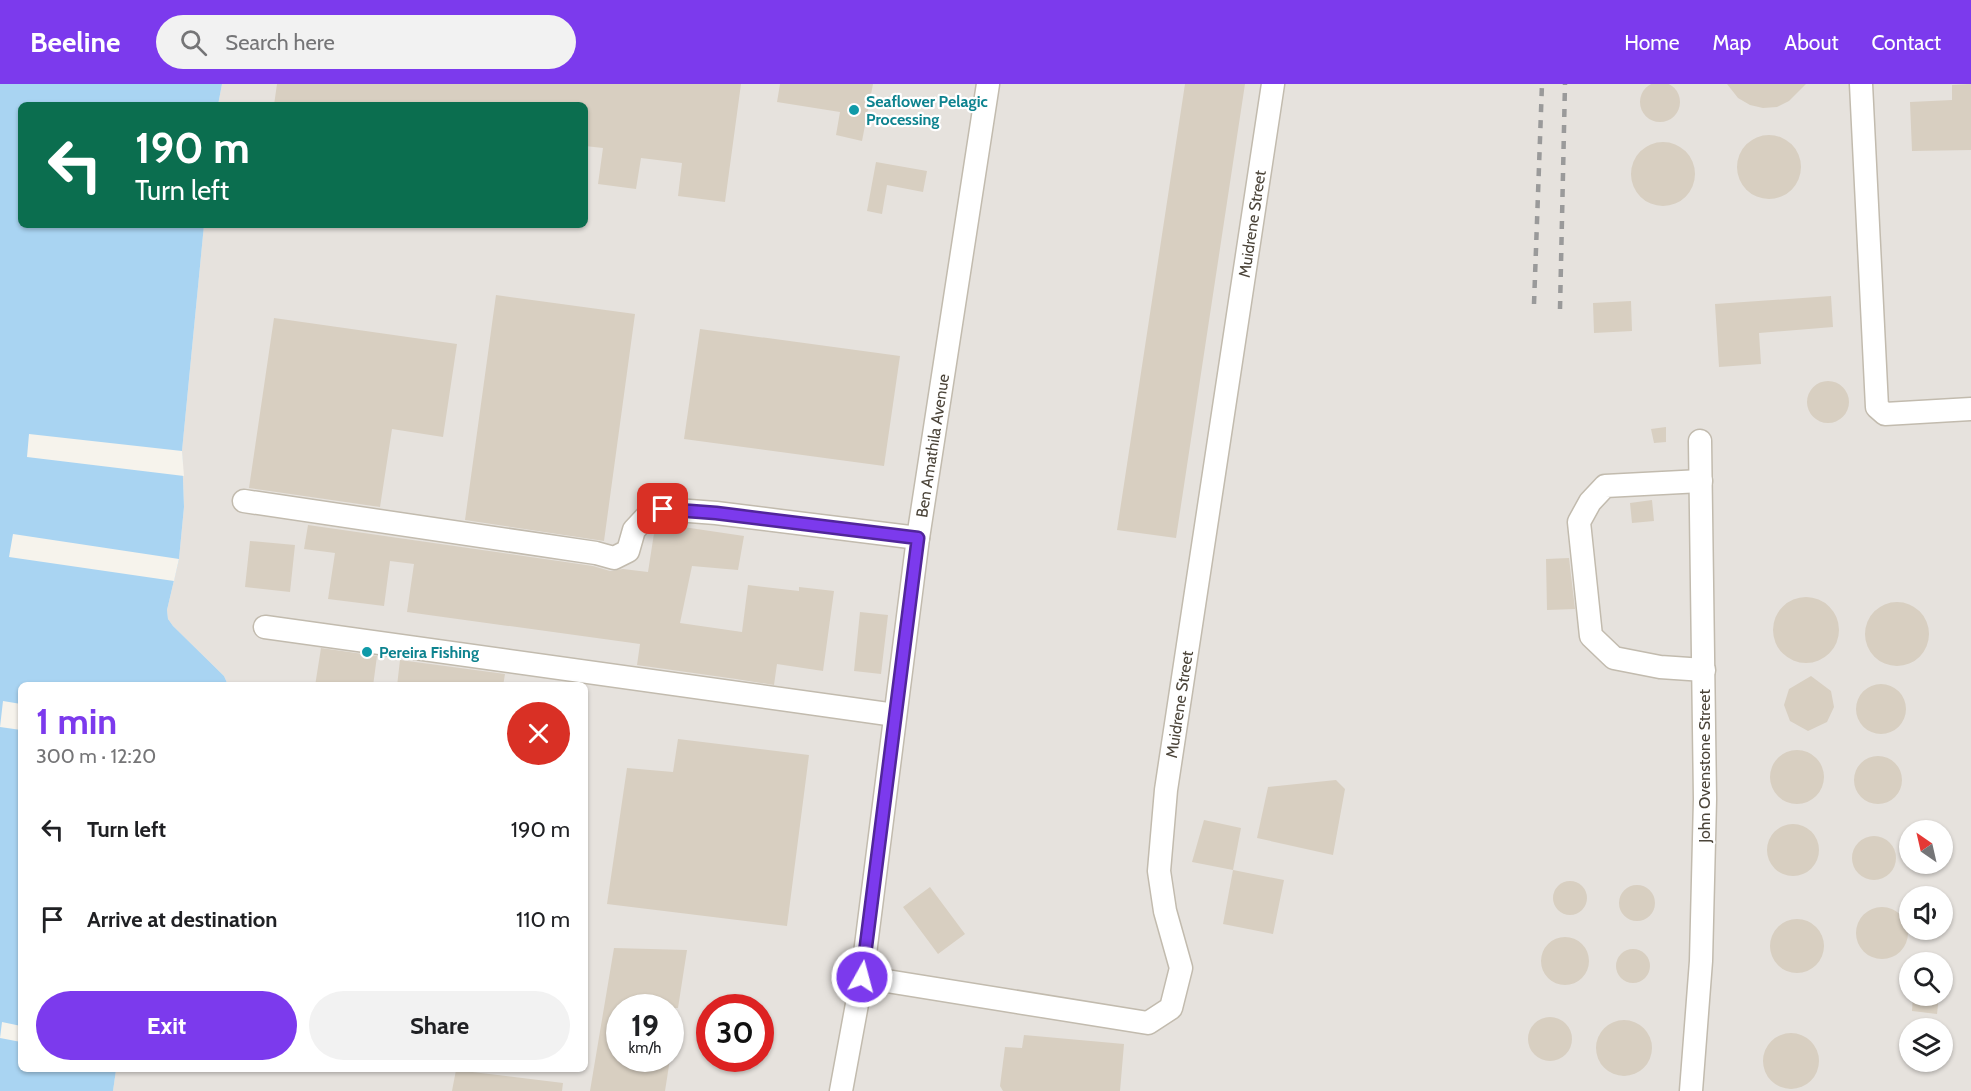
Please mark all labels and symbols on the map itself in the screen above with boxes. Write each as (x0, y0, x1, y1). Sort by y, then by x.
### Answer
place label: Seaflower Pelagic Processing (866, 92, 988, 129)
marker: Seaflower Pelagic Processing (847, 103, 861, 117)
street label: Muidrene Street (1234, 168, 1269, 279)
street label: Ben Amathila Avenue (912, 372, 953, 519)
pin (637, 483, 688, 534)
place label: Pereira Fishing (379, 643, 479, 662)
marker: Pereira Fishing (360, 645, 374, 659)
street label: Muidrene Street (1161, 649, 1197, 759)
street label: John Ovenstone Street (1695, 689, 1714, 844)
north arrow (1899, 820, 1953, 874)
position arrow (830, 945, 894, 1009)
speed limit sign: 30 (696, 994, 774, 1072)

